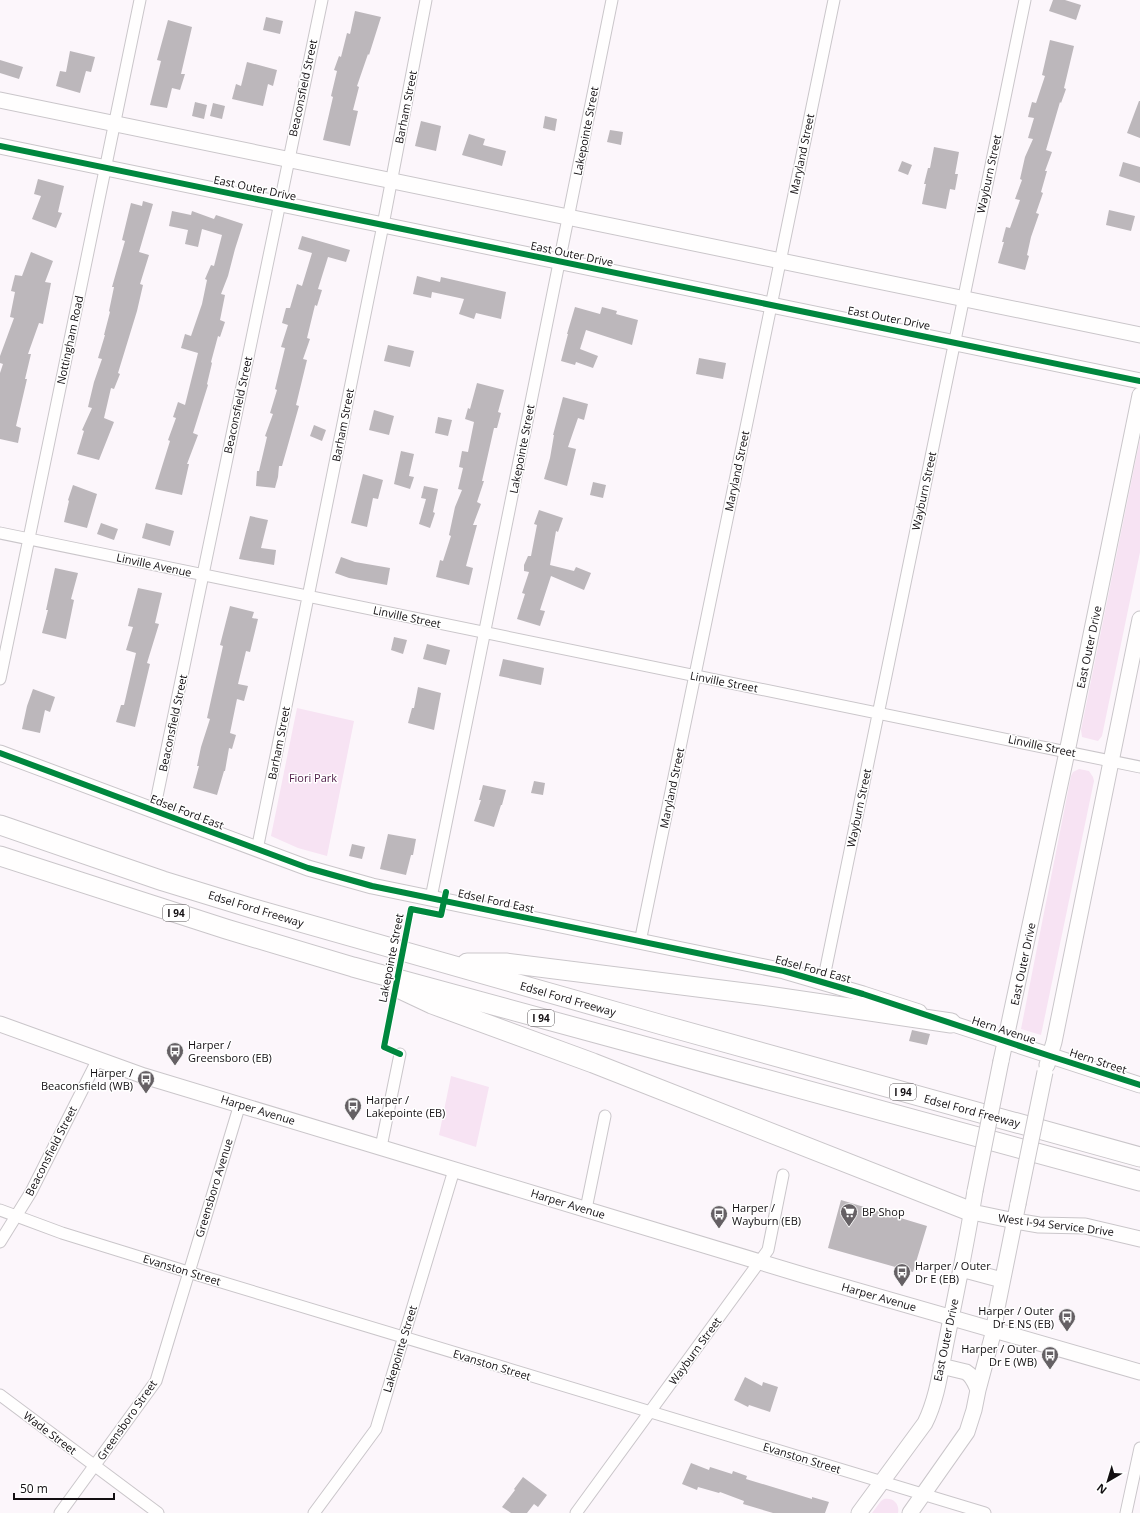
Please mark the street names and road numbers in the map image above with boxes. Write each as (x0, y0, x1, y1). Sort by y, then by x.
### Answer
street label: Beaconsfield Street (285, 38, 320, 138)
street label: Barham Street (391, 69, 420, 145)
street label: Lakepointe Street (570, 85, 602, 177)
street label: Maryland Street (786, 112, 817, 196)
street label: Wayburn Street (973, 133, 1004, 215)
street label: East Outer Drive (212, 171, 298, 204)
street label: East Outer Drive (529, 237, 615, 270)
street label: Nottingham Road (53, 294, 86, 386)
street label: East Outer Drive (846, 302, 932, 333)
street label: Beaconsfield Street (220, 355, 255, 455)
street label: Barham Street (328, 387, 357, 463)
street label: Lakepointe Street (506, 403, 538, 495)
street label: Maryland Street (721, 429, 752, 513)
street label: Wayburn Street (908, 450, 939, 532)
street label: Linville Avenue (115, 549, 193, 580)
street label: Linville Street (372, 602, 442, 631)
street label: East Outer Drive (1072, 604, 1105, 690)
street label: Linville Street (689, 668, 759, 695)
street label: Beaconsfield Street (155, 673, 190, 773)
street label: Barham Street (264, 705, 293, 781)
street label: Linville Street (1007, 731, 1077, 760)
street label: Maryland Street (656, 746, 687, 830)
street label: Wayburn Street (843, 767, 874, 849)
street label: Edsel Ford East (148, 791, 226, 832)
street label: Edsel Ford East (457, 885, 536, 916)
street label: Edsel Ford Freeway (207, 887, 306, 930)
road number: I 94 (163, 905, 189, 921)
street label: Lakepointe Street (375, 912, 407, 1004)
street label: East Outer Drive (1006, 921, 1039, 1007)
street label: Edsel Ford East (774, 951, 853, 986)
street label: Edsel Ford Freeway (519, 978, 618, 1019)
road number: I 94 (528, 1010, 554, 1026)
street label: Hern Avenue (970, 1012, 1038, 1047)
street label: Hern Street (1068, 1044, 1129, 1077)
road number: I 94 (890, 1084, 916, 1100)
street label: Edsel Ford Freeway (922, 1090, 1022, 1131)
street label: Harper Avenue (219, 1091, 297, 1128)
street label: Beaconsfield Street (21, 1103, 80, 1198)
street label: Greensboro Avenue (191, 1137, 236, 1239)
street label: Harper Avenue (529, 1185, 607, 1222)
street label: West I-94 Service Drive (997, 1210, 1115, 1239)
street label: Evanston Street (141, 1251, 223, 1288)
street label: Harper Avenue (840, 1279, 918, 1314)
street label: East Outer Drive (929, 1297, 962, 1383)
street label: Lakepointe Street (379, 1303, 420, 1394)
street label: Wayburn Street (665, 1314, 724, 1388)
street label: Evanston Street (451, 1346, 533, 1383)
street label: Greensboro Street (93, 1376, 160, 1463)
street label: Wade Street (21, 1408, 80, 1458)
street label: Evanston Street (761, 1439, 843, 1476)

